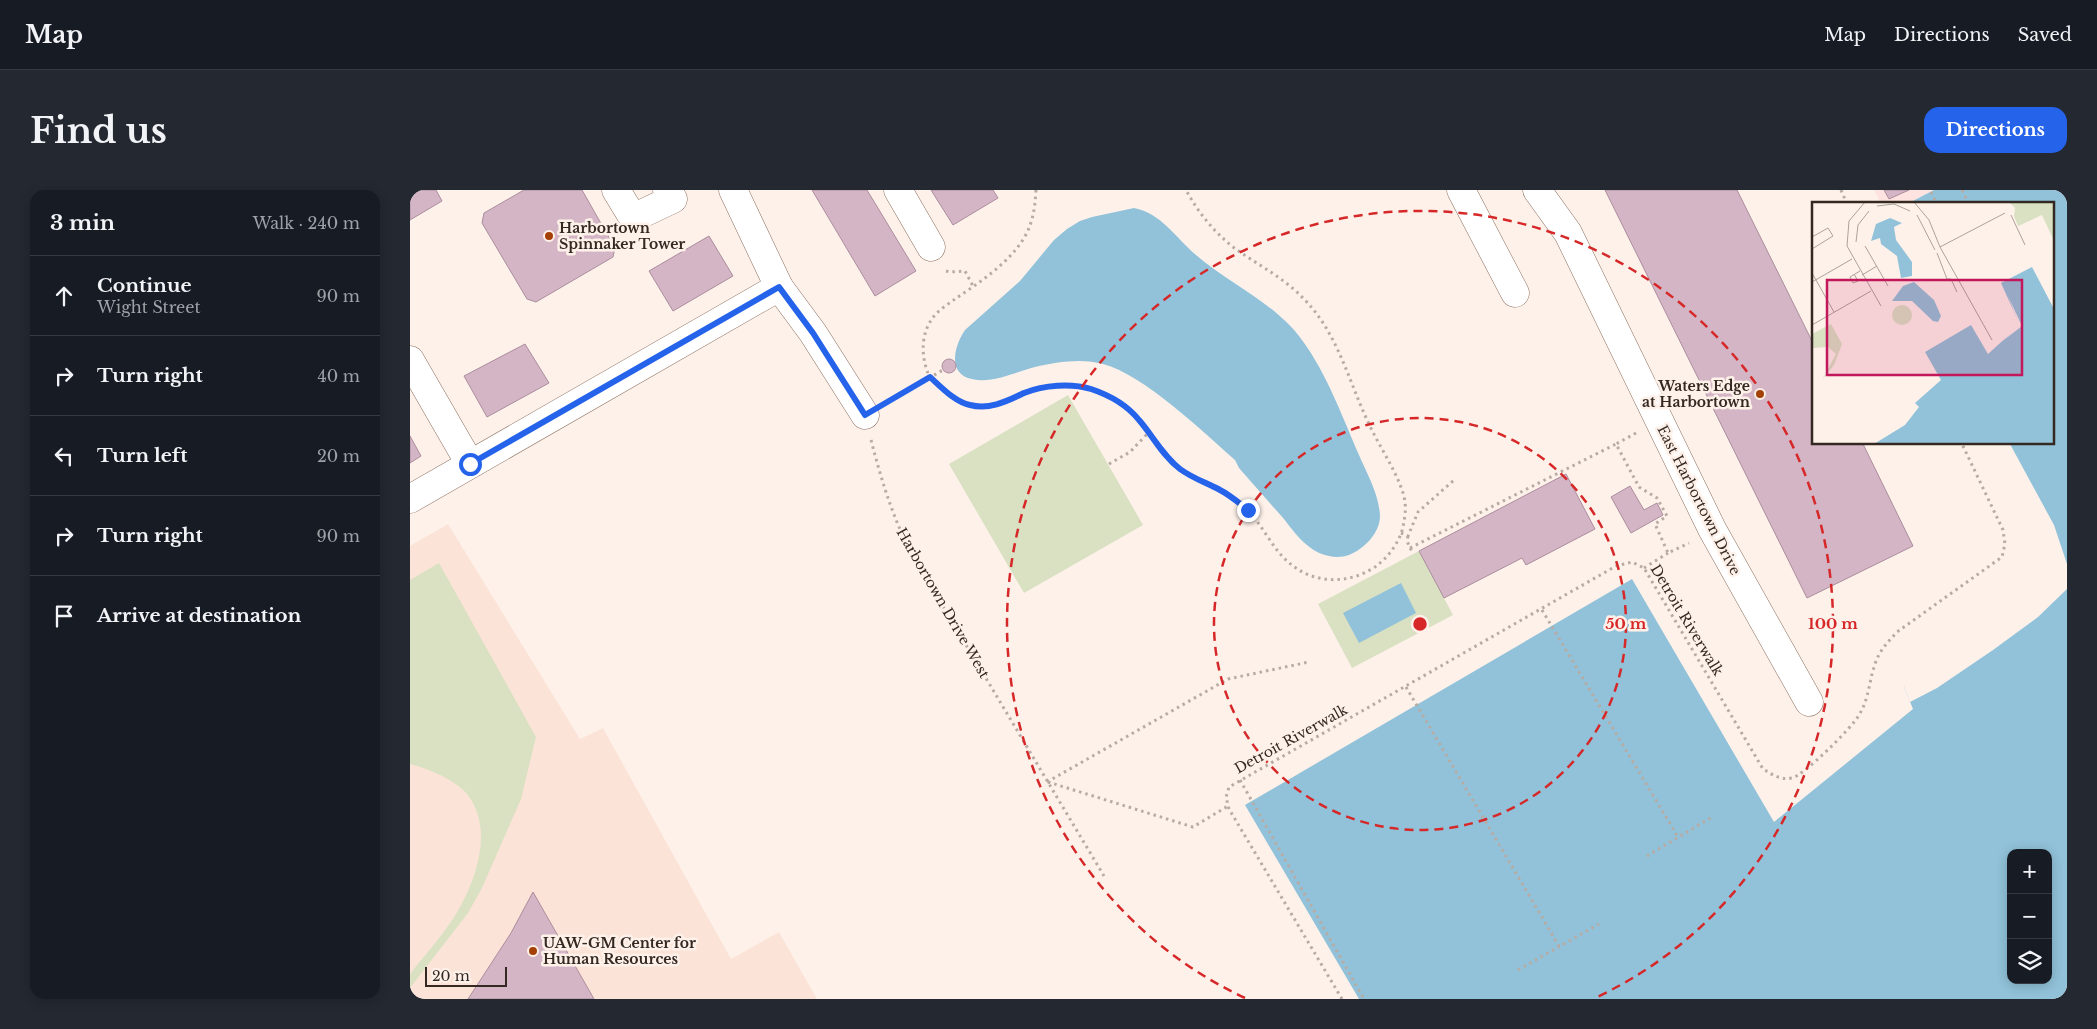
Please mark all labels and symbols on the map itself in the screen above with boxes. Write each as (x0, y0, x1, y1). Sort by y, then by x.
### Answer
inset map (1812, 202, 2054, 445)
place label: Harbortown Spinnaker Tower (559, 219, 685, 253)
marker: Harbortown Spinnaker Tower (543, 230, 555, 242)
place label: Waters Edge at Harbortown (1642, 377, 1750, 411)
marker: Waters Edge at Harbortown (1754, 388, 1766, 400)
street label: East Harbortown Drive (1653, 422, 1745, 578)
route start (459, 453, 482, 476)
route end (1237, 499, 1260, 522)
street label: Harbortown Drive West (893, 525, 994, 682)
street label: Detroit Riverwalk (1647, 561, 1728, 679)
text: 50 m (1606, 614, 1647, 633)
text: 100 m (1808, 614, 1858, 633)
centre of rings (1411, 615, 1429, 633)
street label: Detroit Riverwalk (1231, 700, 1351, 778)
place label: UAW-GM Center for Human Resources (543, 934, 696, 968)
marker: UAW-GM Center for Human Resources (527, 945, 539, 957)
scale bar (425, 964, 508, 987)

